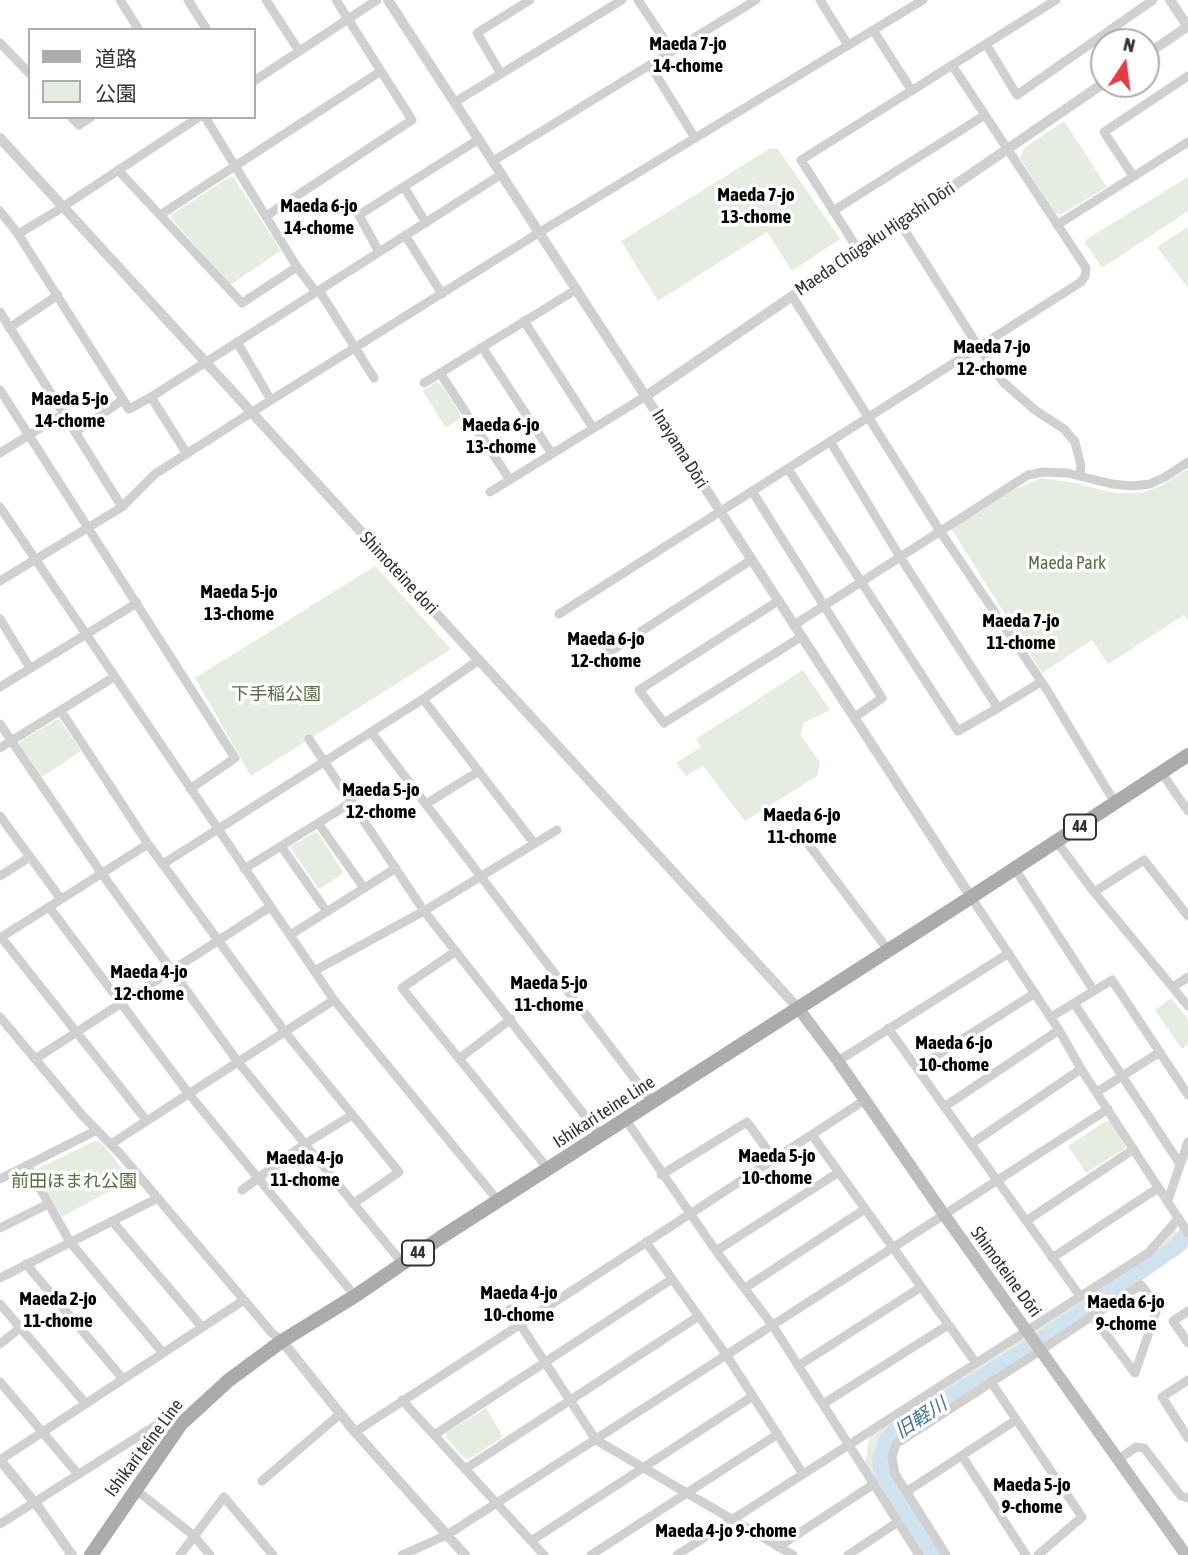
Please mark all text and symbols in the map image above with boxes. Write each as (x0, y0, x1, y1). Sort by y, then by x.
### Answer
legend (28, 28, 256, 119)
north arrow (1090, 28, 1160, 98)
district label: Maeda 7-jo 14-chome (649, 33, 727, 77)
text: N (1121, 33, 1137, 56)
text: 道路 (95, 46, 137, 70)
text: 公園 (95, 81, 137, 105)
street label: Maeda Chūgaku Higashi Dōri (791, 177, 959, 301)
district label: Maeda 7-jo 13-chome (717, 184, 795, 228)
district label: Maeda 6-jo 14-chome (280, 195, 358, 239)
district label: Maeda 7-jo 12-chome (953, 336, 1031, 380)
district label: Maeda 5-jo 14-chome (31, 388, 109, 432)
street label: Inayama Dōri (647, 406, 713, 492)
district label: Maeda 6-jo 13-chome (462, 414, 540, 458)
street label: Shimoteine dori (355, 527, 443, 619)
park label: Maeda Park (1028, 552, 1106, 574)
district label: Maeda 5-jo 13-chome (200, 581, 278, 625)
district label: Maeda 7-jo 11-chome (982, 610, 1060, 654)
district label: Maeda 6-jo 12-chome (567, 628, 645, 672)
park label: 下手稲公園 (231, 683, 321, 705)
district label: Maeda 5-jo 12-chome (342, 779, 420, 823)
district label: Maeda 6-jo 11-chome (763, 804, 841, 848)
road number: 44 (1064, 814, 1096, 840)
district label: Maeda 4-jo 12-chome (110, 961, 188, 1005)
district label: Maeda 5-jo 11-chome (510, 972, 588, 1016)
district label: Maeda 6-jo 10-chome (915, 1032, 993, 1076)
street label: Ishikari teine Line (549, 1071, 659, 1153)
district label: Maeda 5-jo 10-chome (738, 1145, 816, 1189)
district label: Maeda 4-jo 11-chome (266, 1147, 344, 1191)
park label: 前田ほまれ公園 (11, 1170, 137, 1192)
street label: Shimoteine Dōri (966, 1223, 1046, 1321)
road number: 44 (402, 1240, 434, 1266)
district label: Maeda 4-jo 10-chome (480, 1282, 558, 1326)
district label: Maeda 2-jo 11-chome (19, 1288, 97, 1332)
district label: Maeda 6-jo 9-chome (1087, 1291, 1165, 1335)
water label: 旧軽川 (891, 1393, 951, 1443)
street label: Ishikari teine Line (100, 1395, 188, 1501)
district label: Maeda 5-jo 9-chome (993, 1474, 1071, 1518)
district label: Maeda 4-jo 9-chome (655, 1520, 797, 1542)

